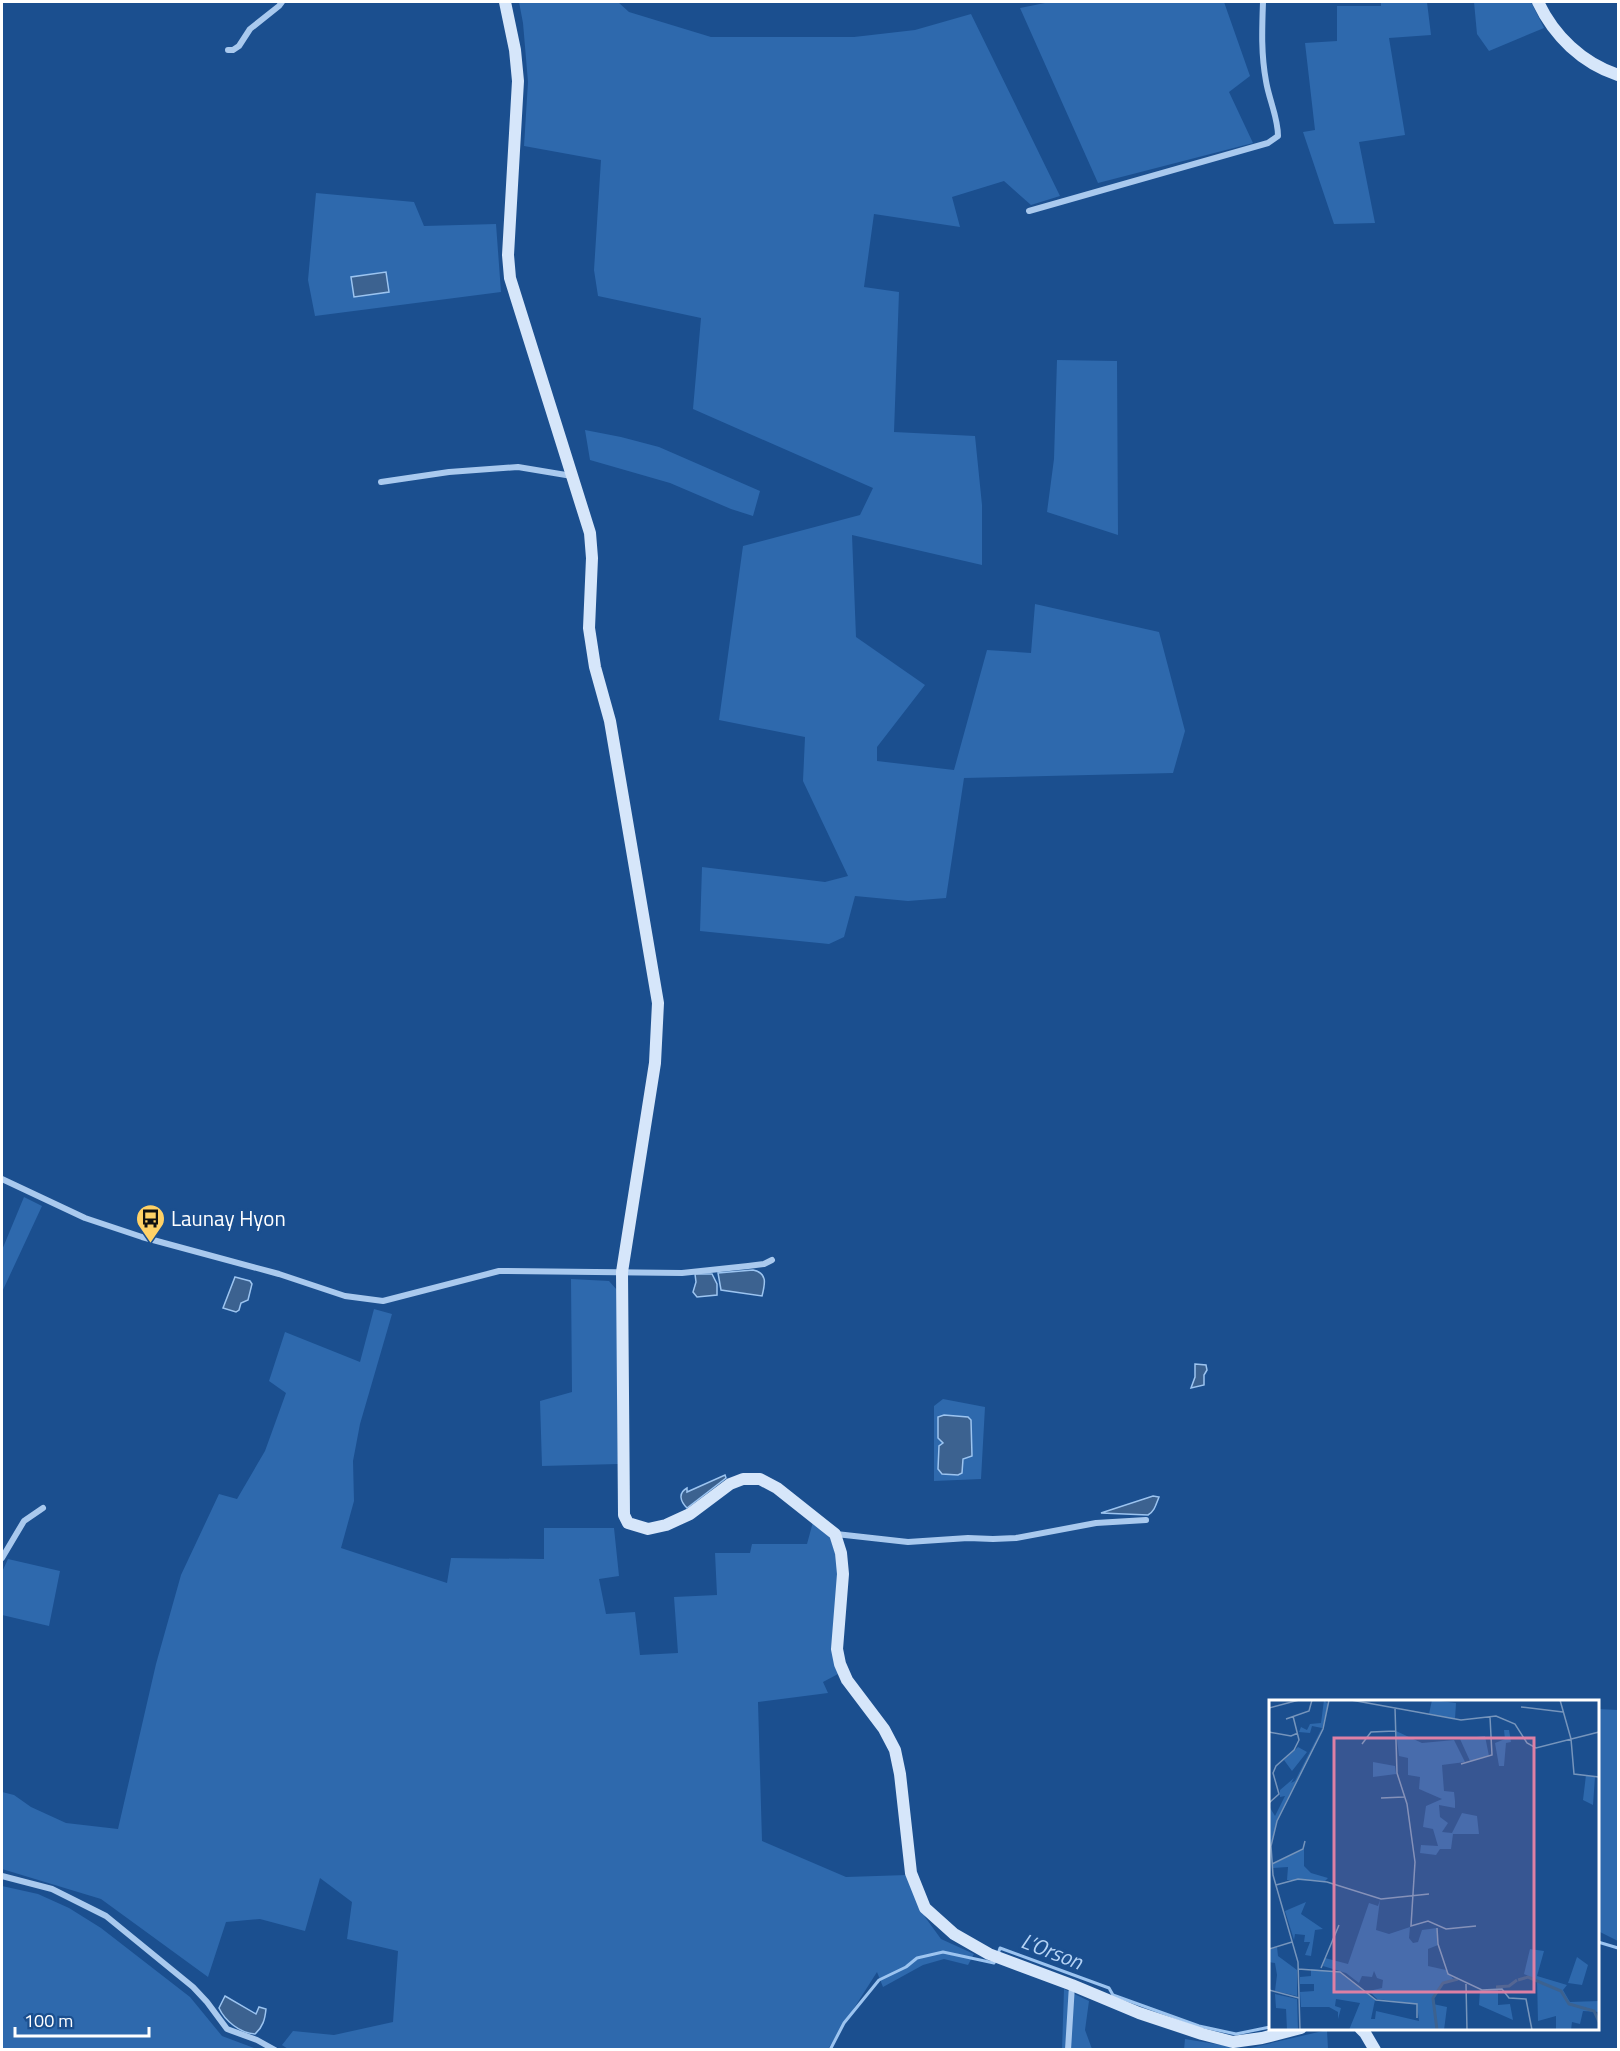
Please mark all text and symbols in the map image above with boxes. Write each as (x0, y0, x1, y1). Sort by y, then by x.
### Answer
bus stop icon: Launay Hyon (134, 1202, 166, 1244)
place label: Launay Hyon (171, 1202, 286, 1234)
inset map (1269, 1700, 1599, 2030)
water label: L’Orson (1016, 1924, 1089, 1979)
scale bar (15, 2000, 148, 2038)
text: 100 m (24, 2007, 73, 2034)

